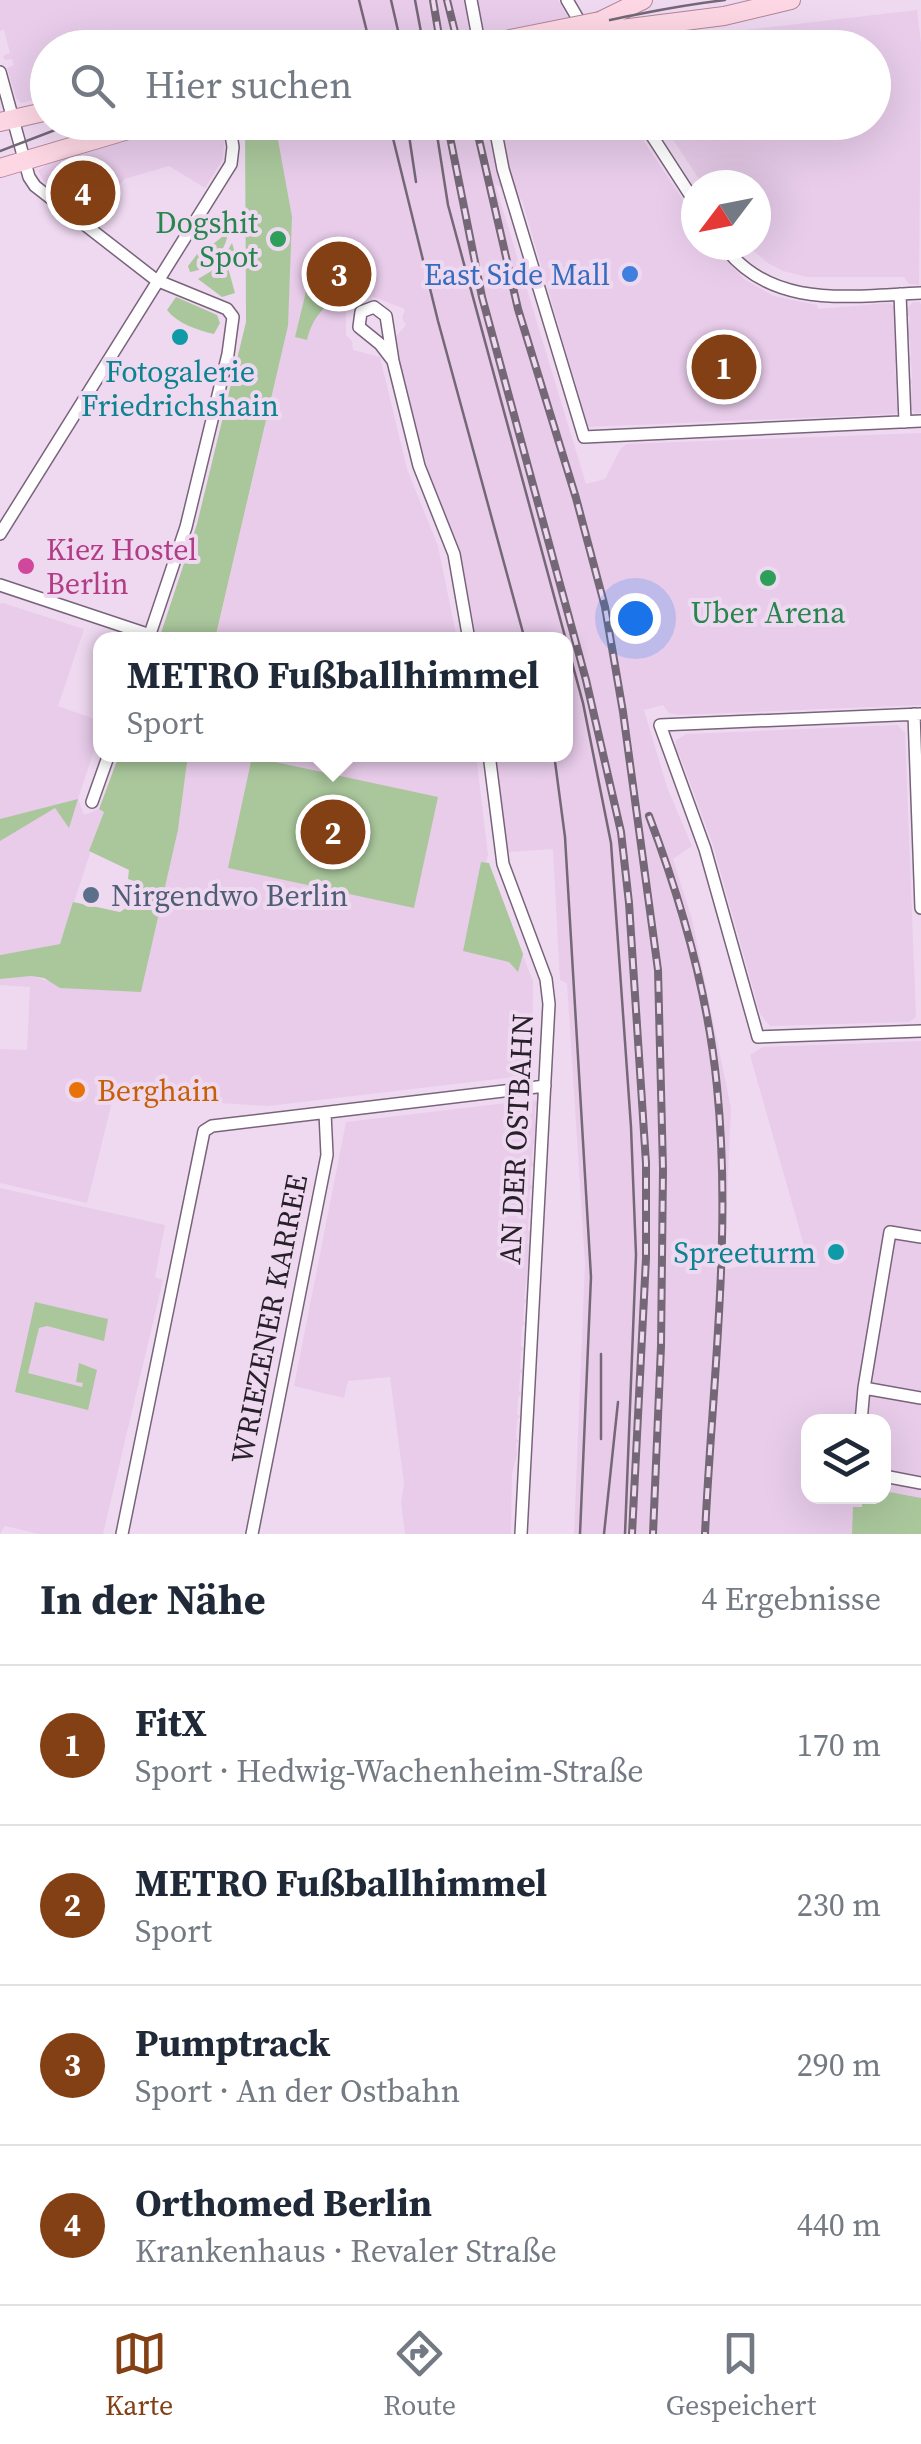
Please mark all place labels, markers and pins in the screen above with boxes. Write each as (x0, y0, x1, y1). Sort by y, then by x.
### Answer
pin: 4 (51, 156, 116, 230)
place label: Dogshit Spot (155, 202, 258, 277)
marker: Dogshit Spot (267, 228, 289, 250)
pin: 3 (306, 236, 372, 312)
place label: East Side Mall (424, 254, 610, 295)
marker: East Side Mall (619, 263, 641, 285)
marker: Fotogalerie Friedrichshain (169, 326, 191, 348)
pin: 1 (692, 330, 756, 404)
place label: Fotogalerie Friedrichshain (81, 351, 279, 426)
place label: Kiez Hostel Berlin (46, 529, 197, 604)
marker: Kiez Hostel Berlin (15, 555, 37, 577)
marker: Uber Arena (757, 567, 779, 589)
place label: Uber Arena (690, 592, 846, 633)
pin: 2 (300, 794, 366, 870)
place label: Nirgendwo Berlin (111, 875, 348, 916)
marker: Nirgendwo Berlin (80, 884, 102, 906)
place label: Berghain (97, 1070, 219, 1111)
marker: Berghain (66, 1079, 88, 1101)
place label: Spreeturm (674, 1232, 816, 1273)
marker: Spreeturm (825, 1241, 847, 1263)

